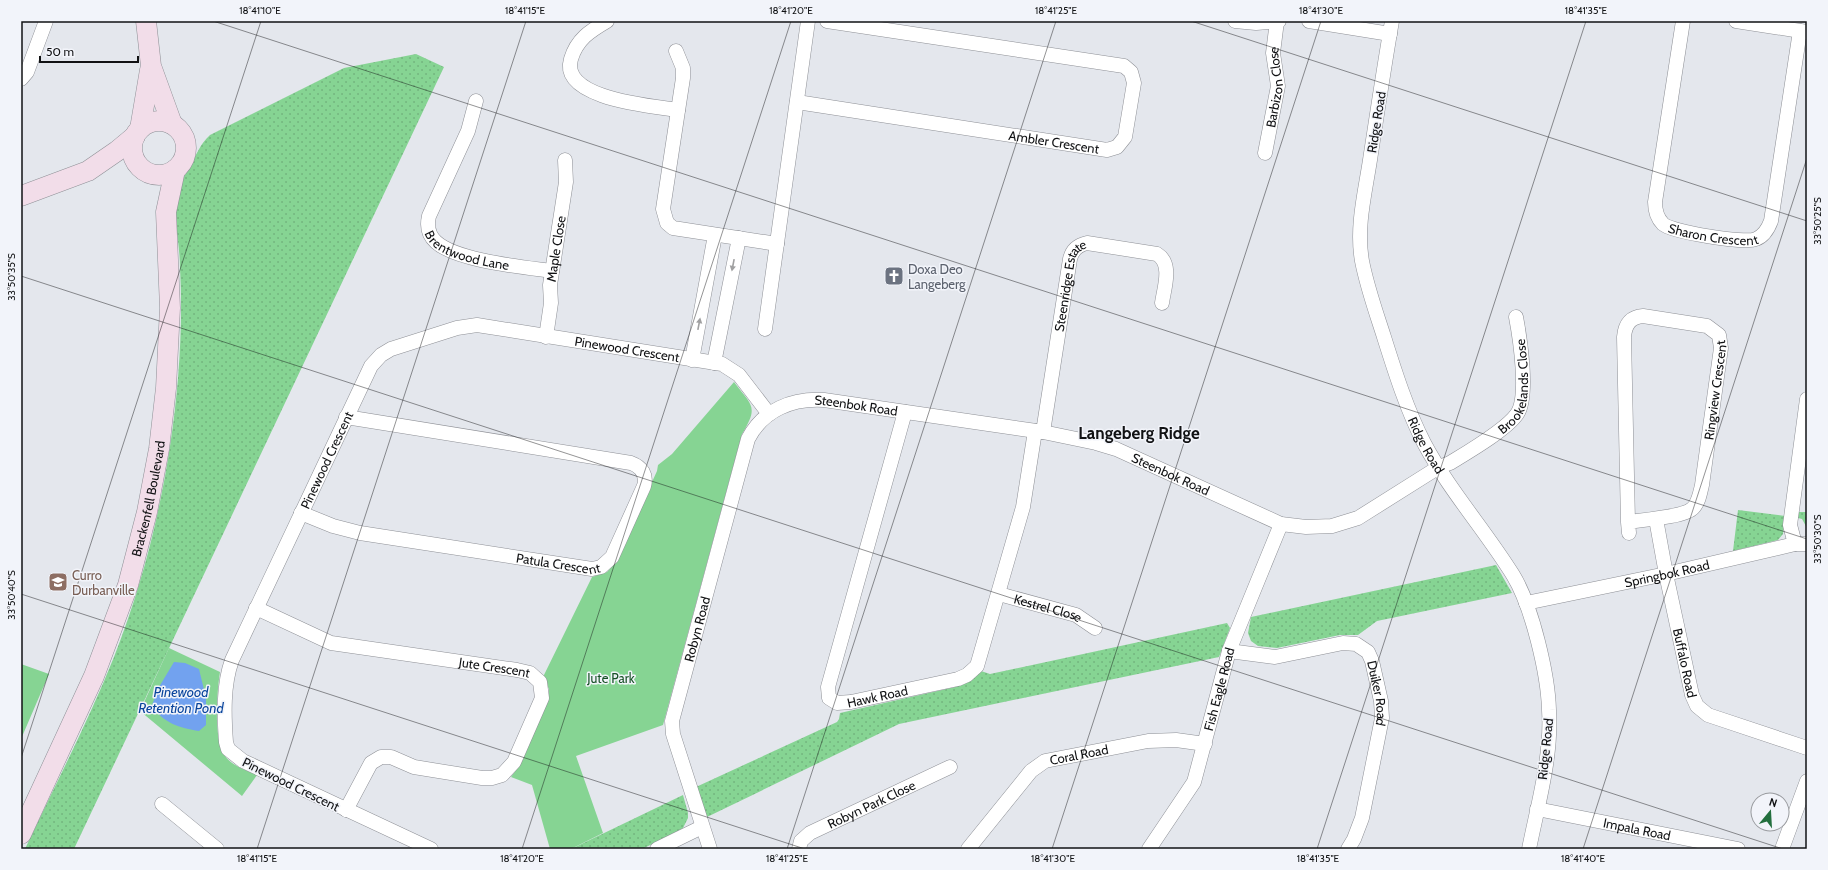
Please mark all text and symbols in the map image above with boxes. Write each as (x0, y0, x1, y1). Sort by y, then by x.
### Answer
text: 18°41'10"E (239, 4, 281, 17)
text: 18°41'15"E (505, 4, 546, 17)
text: 18°41'20"E (769, 4, 813, 17)
text: 18°41'25"E (1035, 4, 1078, 17)
text: 18°41'30"E (1299, 4, 1343, 17)
text: 18°41'35"E (1565, 4, 1608, 17)
scale bar (40, 38, 138, 64)
text: 50 m (46, 44, 74, 59)
street label: Barbizon Close (1262, 45, 1286, 129)
street label: Ridge Road (1363, 90, 1389, 154)
street label: Ambler Crescent (1008, 127, 1101, 157)
text: 33°50'25"S (1811, 197, 1824, 245)
street label: Maple Close (543, 214, 569, 283)
street label: Sharon Crescent (1666, 220, 1761, 248)
street label: Brentwood Lane (422, 228, 511, 273)
street label: Steenridge Estate (1051, 236, 1089, 333)
text: 33°50'35"S (5, 253, 18, 301)
one-way arrow (730, 259, 736, 271)
place label: Doxa Deo Langeberg (908, 261, 966, 292)
church icon: Doxa Deo Langeberg (883, 265, 905, 287)
one-way arrow (696, 318, 702, 330)
street label: Pinewood Crescent (574, 333, 681, 365)
street label: Brookelands Close (1494, 338, 1531, 437)
street label: Ringview Crescent (1700, 339, 1729, 441)
street label: Steenbok Road (814, 392, 899, 419)
street label: Pinewood Crescent (297, 408, 357, 511)
street label: Ridge Road (1405, 414, 1448, 476)
district label: Langeberg Ridge (1078, 423, 1200, 443)
street label: Brackenfell Boulevard (128, 440, 168, 558)
street label: Steenbok Road (1129, 449, 1212, 498)
text: 33°50'30"S (1811, 514, 1824, 564)
street label: Patula Crescent (515, 549, 602, 578)
street label: Springbok Road (1623, 556, 1711, 590)
place label: Curro Durbanville (72, 567, 135, 598)
text: 33°50'40"S (5, 570, 18, 620)
school or university icon: Curro Durbanville (47, 571, 69, 593)
street label: Kestrel Close (1012, 590, 1086, 625)
street label: Robyn Road (680, 595, 713, 663)
street label: Buffalo Road (1670, 627, 1700, 699)
street label: Fish Eagle Road (1200, 646, 1238, 732)
street label: Jute Crescent (457, 654, 532, 681)
street label: Duiker Road (1364, 659, 1390, 727)
park label: Jute Park (586, 670, 635, 686)
street label: Hawk Road (846, 682, 909, 711)
water label: Pinewood Retention Pond (138, 683, 224, 717)
street label: Ridge Road (1534, 717, 1556, 781)
street label: Coral Road (1048, 741, 1110, 768)
street label: Pinewood Crescent (240, 754, 343, 815)
street label: Robyn Park Close (825, 776, 918, 832)
north arrow (1750, 792, 1790, 832)
text: N (1767, 795, 1779, 810)
street label: Impala Road (1602, 814, 1672, 843)
text: 18°41'15"E (237, 852, 278, 865)
text: 18°41'20"E (500, 852, 544, 865)
text: 18°41'25"E (766, 852, 809, 865)
text: 18°41'30"E (1031, 852, 1075, 865)
text: 18°41'35"E (1297, 852, 1340, 865)
text: 18°41'40"E (1561, 852, 1605, 865)

